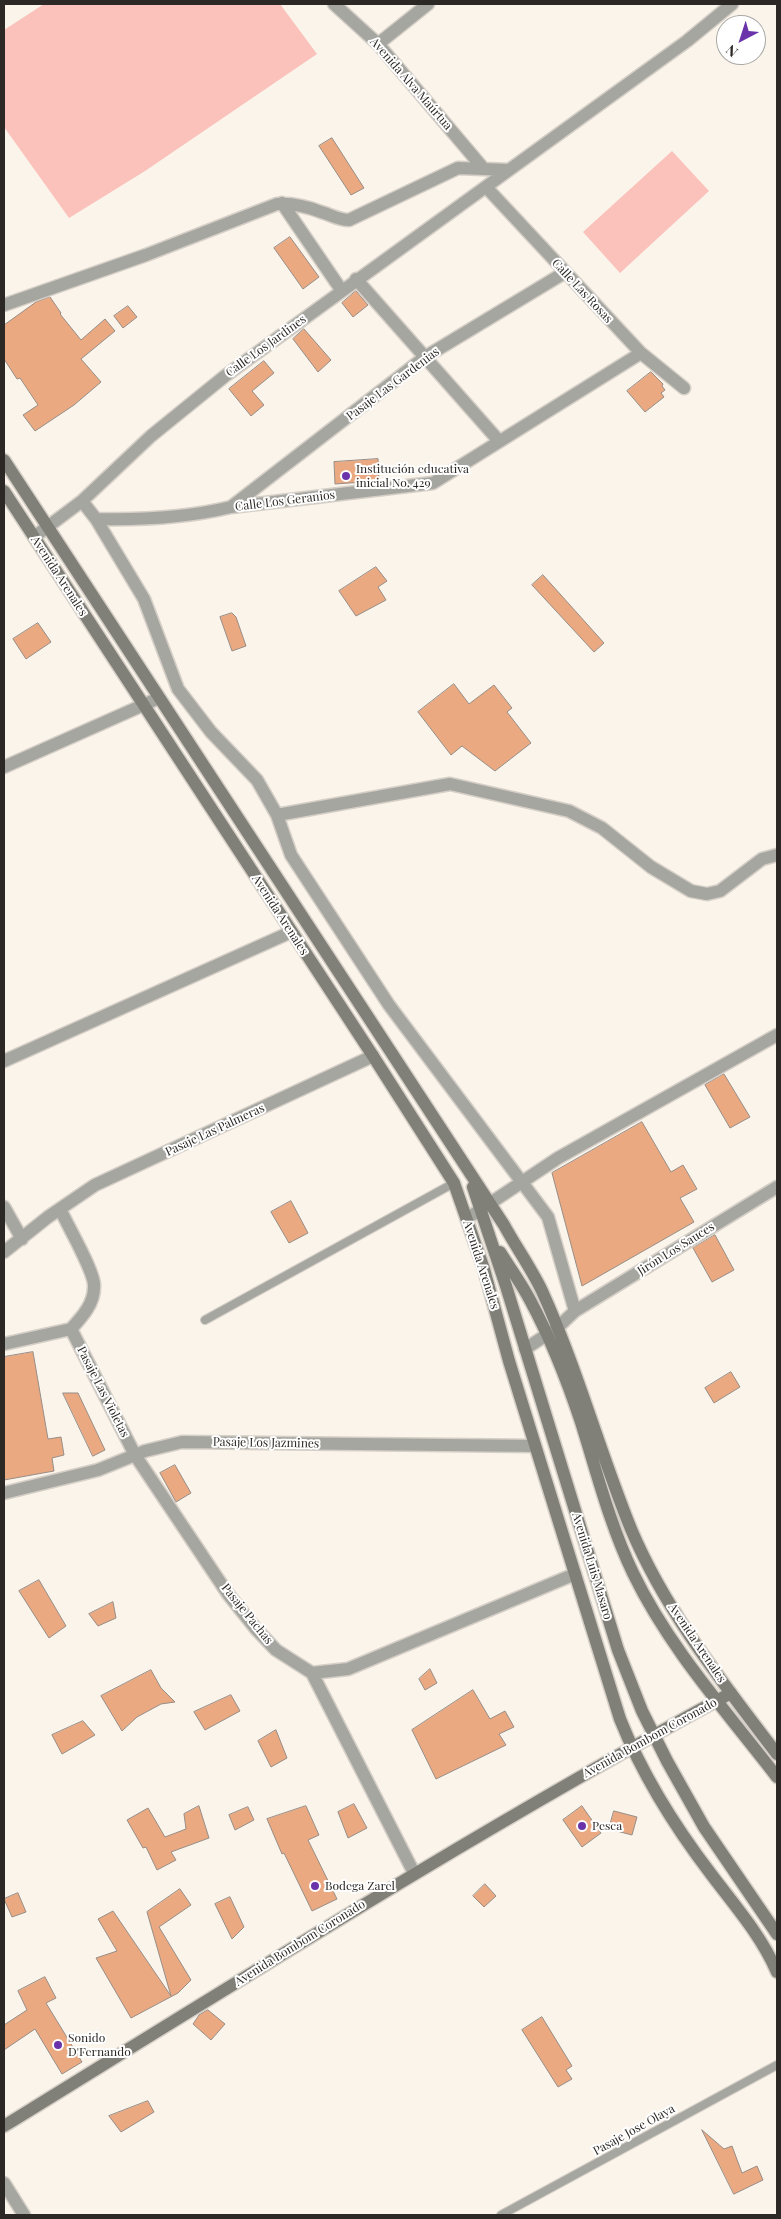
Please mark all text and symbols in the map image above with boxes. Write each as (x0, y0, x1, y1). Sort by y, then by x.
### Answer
north arrow (716, 15, 766, 65)
street label: Avenida Alva Maúrtua (367, 35, 455, 133)
text: N (722, 41, 742, 62)
street label: Calle Las Rosas (549, 256, 615, 326)
street label: Calle Los Jardines (223, 312, 309, 380)
street label: Pasaje Las Gardenias (344, 344, 442, 424)
place label: Institución educativa inicial No. 429 (356, 462, 469, 490)
marker: Institución educativa inicial No. 429 (340, 470, 352, 482)
street label: Calle Los Geranios (234, 488, 336, 514)
street label: Avenida Arenales (28, 533, 90, 619)
street label: Avenida Arenales (249, 872, 311, 958)
street label: Pasaje Las Palmeras (163, 1101, 267, 1159)
street label: Avenida Arenales (460, 1219, 502, 1311)
street label: Jirón Los Sauces (635, 1220, 717, 1278)
street label: Pasaje Las Violetas (74, 1344, 132, 1440)
street label: Pasaje Los Jazmines (213, 1435, 319, 1451)
street label: Avenida Luis Masaro (569, 1511, 615, 1621)
street label: Pasaje Pachas (218, 1581, 276, 1647)
street label: Avenida Arenales (665, 1601, 729, 1685)
street label: Avenida Bombom Coronado (581, 1695, 719, 1781)
place label: Pesca (592, 1819, 622, 1833)
marker: Pesca (576, 1820, 588, 1832)
place label: Bodega Zarel (325, 1879, 395, 1893)
marker: Bodega Zarel (309, 1880, 321, 1892)
street label: Avenida Bombom Coronado (232, 1897, 368, 1989)
place label: Sonido D'Fernando (68, 2031, 131, 2059)
marker: Sonido D'Fernando (52, 2039, 64, 2051)
street label: Pasaje Jose Olaya (591, 2102, 677, 2158)

